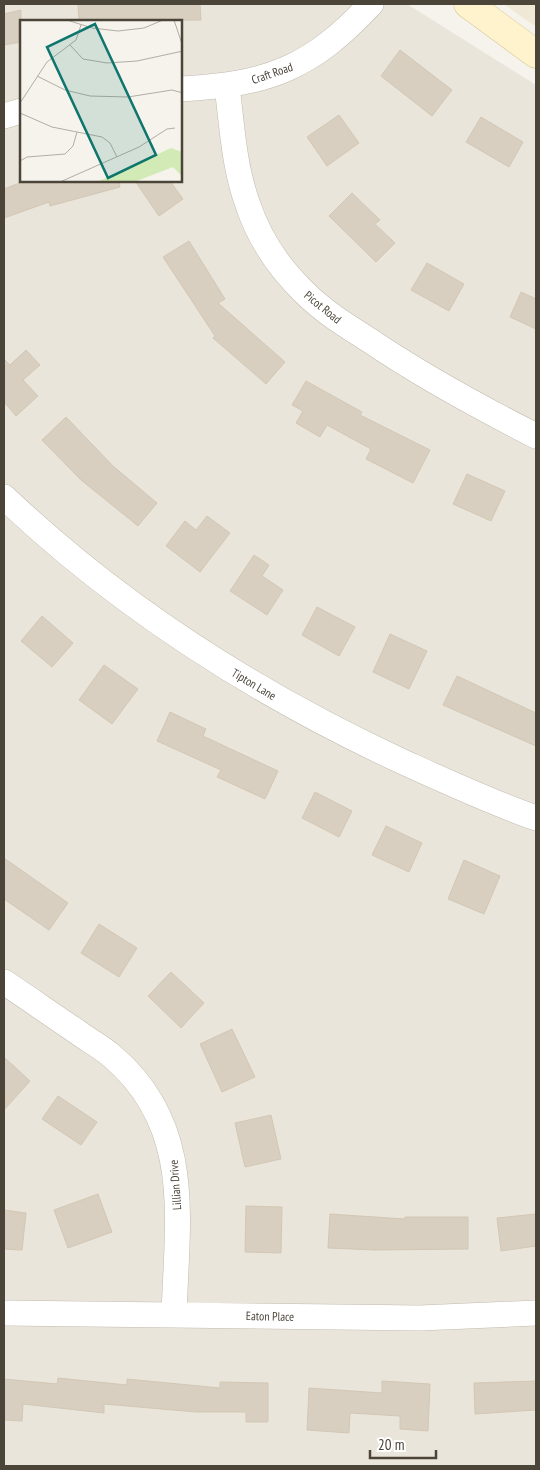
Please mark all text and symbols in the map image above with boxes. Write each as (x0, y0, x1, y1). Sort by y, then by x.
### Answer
inset map (20, 20, 182, 182)
street label: Craft Road (249, 59, 295, 87)
street label: Picot Road (301, 287, 345, 327)
street label: Tipton Lane (229, 665, 279, 703)
street label: Lillian Drive (166, 1159, 184, 1211)
street label: Eaton Place (246, 1308, 294, 1324)
scale bar (370, 1428, 436, 1460)
text: 20 m (378, 1435, 404, 1454)

